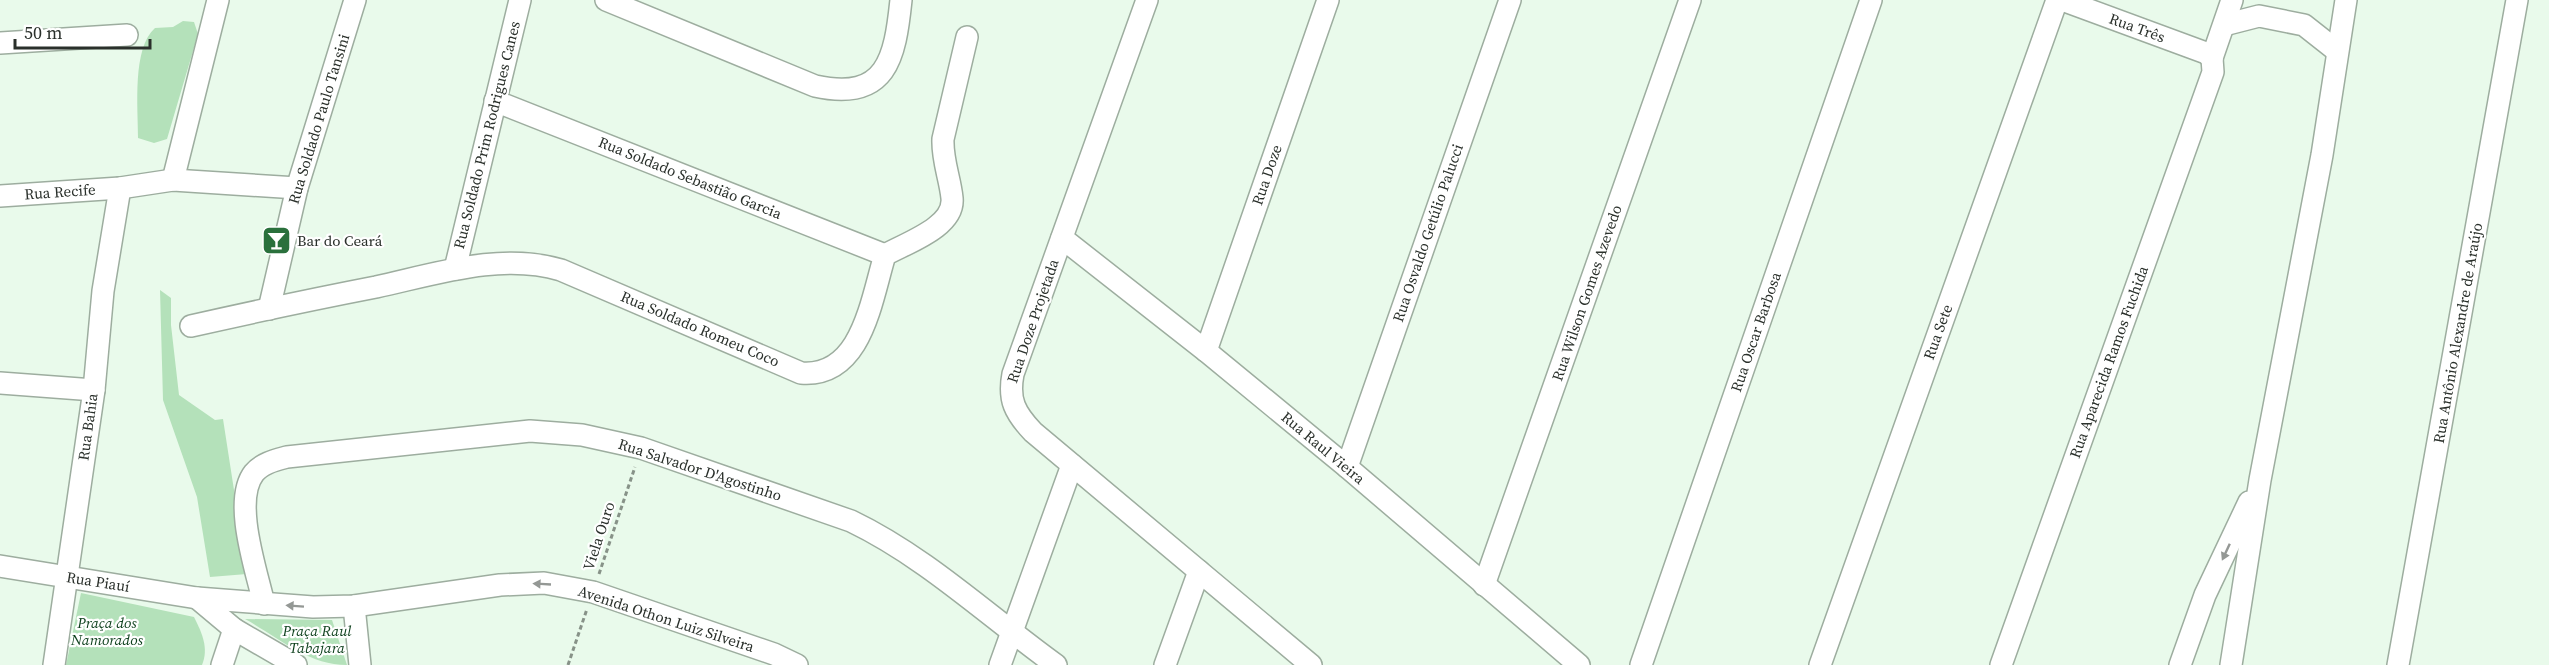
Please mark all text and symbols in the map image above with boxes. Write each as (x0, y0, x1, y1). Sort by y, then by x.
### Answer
street label: Rua Três (2106, 8, 2168, 47)
scale bar (15, 12, 150, 50)
street label: Rua Soldado Prim Rodrigues Canes (448, 19, 525, 251)
text: 50 m (24, 20, 62, 45)
street label: Rua Soldado Paulo Tansini (283, 31, 354, 206)
street label: Rua Soldado Sebastião Garcia (595, 131, 785, 224)
street label: Rua Doze (1246, 141, 1287, 208)
street label: Rua Osvaldo Getúlio Palucci (1387, 141, 1468, 325)
street label: Rua Recife (24, 179, 97, 204)
street label: Rua Wilson Gomes Azevedo (1546, 202, 1627, 384)
street label: Rua Antônio Alexandre de Araújo (2428, 221, 2487, 445)
bar icon: Bar do Ceará (260, 225, 292, 257)
place label: Bar do Ceará (297, 230, 383, 251)
street label: Rua Doze Projetada (1001, 256, 1064, 386)
street label: Rua Aparecida Ramos Fuchida (2064, 262, 2153, 461)
street label: Rua Oscar Barbosa (1725, 269, 1786, 395)
street label: Rua Soldado Romeu Coco (618, 286, 783, 372)
street label: Rua Sete (1918, 301, 1957, 362)
street label: Rua Bahia (72, 392, 103, 462)
street label: Rua Raul Vieira (1277, 406, 1370, 489)
street label: Rua Salvador D'Agostinho (616, 433, 785, 506)
street label: Viela Ouro (578, 499, 619, 573)
one-way arrow (2221, 543, 2230, 560)
street label: Rua Piauí (65, 566, 132, 597)
one-way arrow (533, 579, 552, 588)
street label: Avenida Othon Luiz Silveira (575, 580, 757, 657)
one-way arrow (286, 601, 305, 610)
park label: Praça dos Namorados (70, 612, 144, 650)
park label: Praça Raul Tabajara (282, 620, 352, 658)

